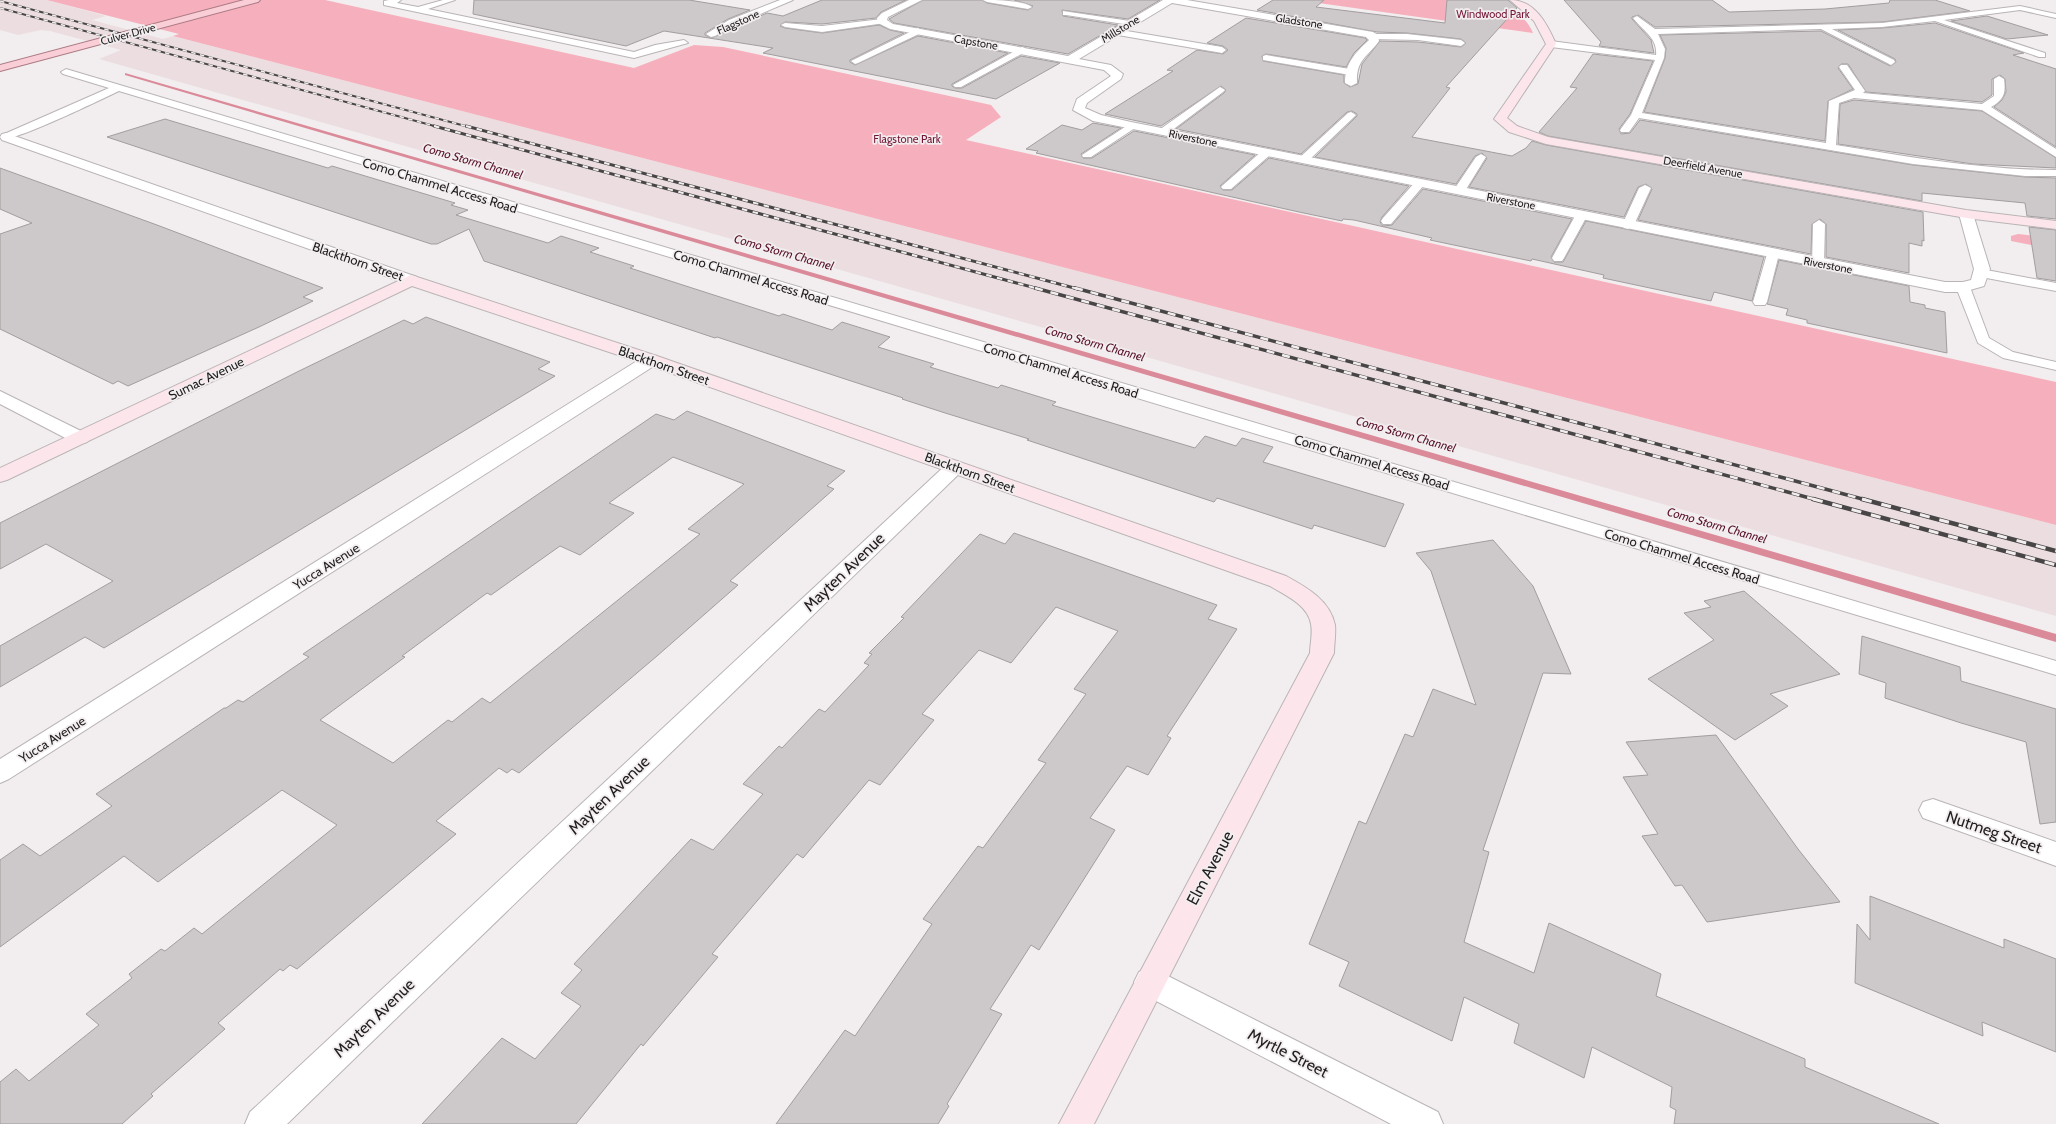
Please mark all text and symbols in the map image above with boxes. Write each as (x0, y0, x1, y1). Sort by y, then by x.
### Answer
street label: Flagstone (715, 6, 762, 38)
park label: Windwood Park (1456, 7, 1530, 21)
street label: Gladstone (1275, 10, 1324, 32)
street label: Millstone (1098, 12, 1142, 46)
street label: Culver Drive (99, 20, 157, 48)
street label: Capstone (953, 31, 999, 53)
street label: Riverstone (1167, 126, 1219, 150)
park label: Flagstone Park (873, 132, 941, 146)
water label: Como Storm Channel (421, 140, 525, 182)
street label: Deerfield Avenue (1662, 153, 1744, 181)
street label: Como Chammel Access Road (361, 154, 519, 216)
street label: Riverstone (1485, 189, 1537, 213)
water label: Como Storm Channel (732, 231, 836, 273)
street label: Blackthorn Street (310, 238, 406, 284)
street label: Como Chammel Access Road (672, 246, 830, 308)
street label: Riverstone (1802, 253, 1854, 277)
water label: Como Storm Channel (1043, 322, 1147, 364)
street label: Como Chammel Access Road (982, 339, 1140, 401)
street label: Blackthorn Street (616, 342, 712, 388)
street label: Sumac Avenue (166, 353, 247, 403)
water label: Como Storm Channel (1354, 413, 1458, 455)
street label: Como Chammel Access Road (1293, 431, 1451, 493)
street label: Blackthorn Street (923, 448, 1018, 496)
water label: Como Storm Channel (1665, 504, 1769, 546)
street label: Como Chammel Access Road (1603, 525, 1761, 587)
street label: Mayten Avenue (800, 529, 888, 615)
street label: Yucca Avenue (289, 539, 363, 593)
street label: Yucca Avenue (15, 712, 89, 766)
street label: Mayten Avenue (565, 752, 653, 838)
street label: Nutmeg Street (1944, 807, 2045, 857)
street label: Elm Avenue (1183, 828, 1237, 908)
street label: Mayten Avenue (330, 975, 418, 1061)
street label: Myrtle Street (1245, 1025, 1332, 1082)

